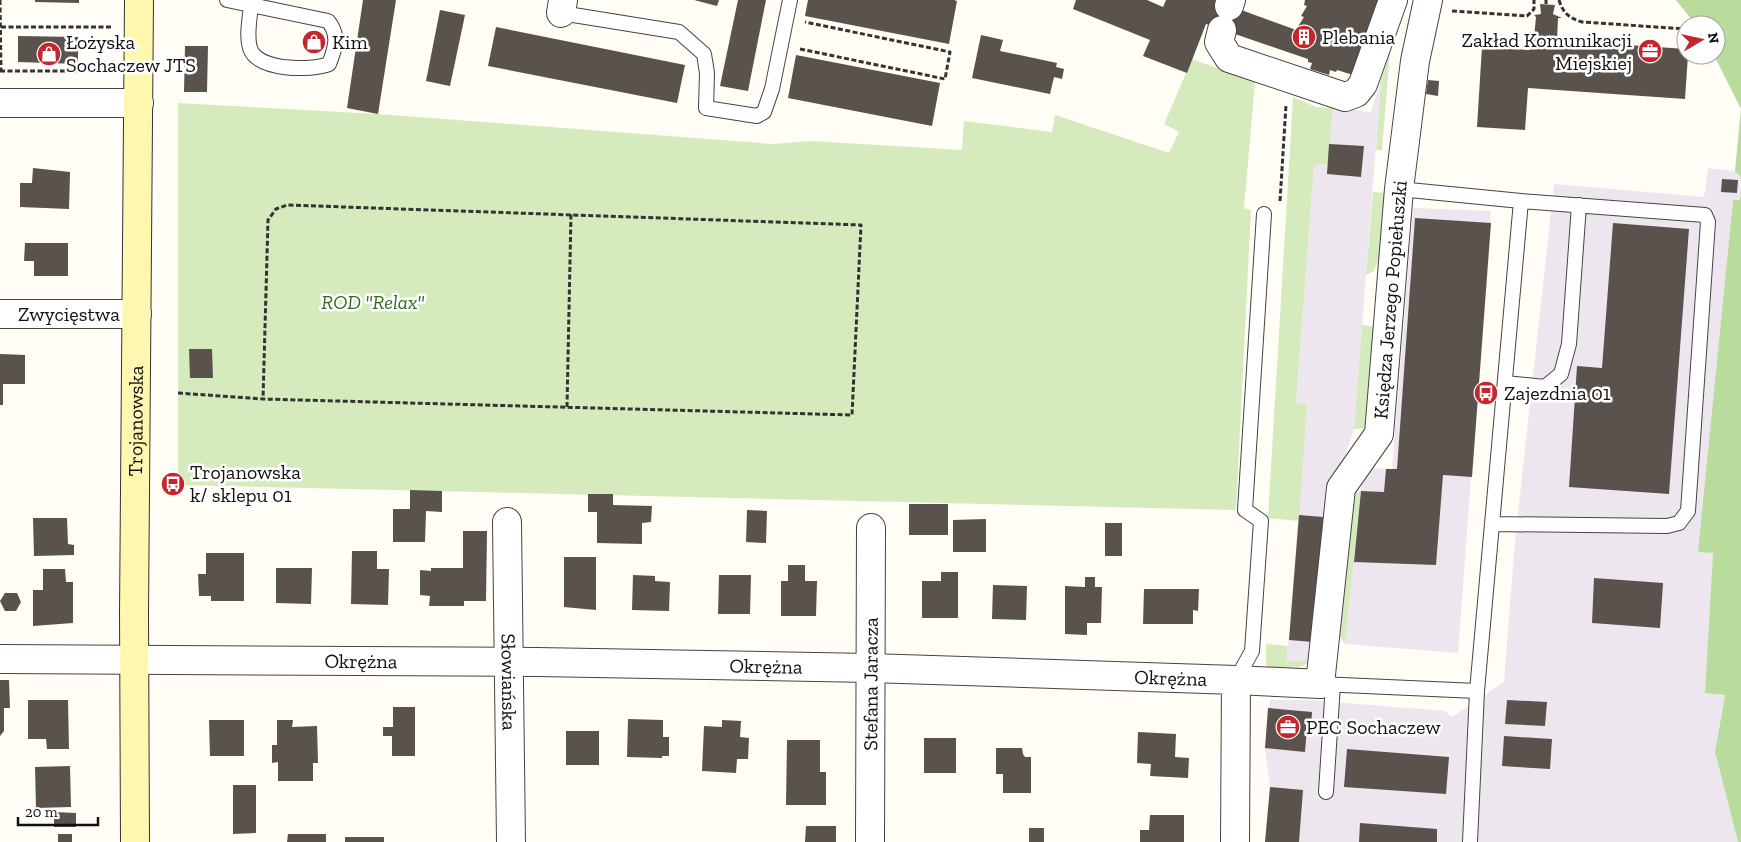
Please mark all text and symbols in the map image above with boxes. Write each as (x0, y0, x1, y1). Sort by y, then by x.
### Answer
north arrow (1676, 15, 1726, 65)
building icon: Plebania (1291, 24, 1317, 50)
place label: Plebania (1322, 25, 1396, 49)
place label: Zakład Komunikacji Miejskiej (1462, 28, 1632, 75)
shop icon: Kim (301, 29, 327, 55)
place label: Łożyska Sochaczew JTS (66, 30, 196, 77)
place label: Kim (332, 30, 368, 54)
text: N (1704, 31, 1723, 45)
office icon: Zakład Komunikacji Miejskiej (1637, 38, 1663, 64)
shop icon: Łożyska Sochaczew JTS (36, 41, 62, 67)
street label: Księdza Jerzego Popiełuszki (1368, 178, 1412, 420)
park label: ROD "Relax" (321, 290, 425, 314)
street label: Zwycięstwa (18, 302, 120, 326)
street label: Trojanowska (123, 365, 148, 477)
bus stop icon: Zajezdnia 01 (1473, 380, 1499, 406)
place label: Zajezdnia 01 (1504, 381, 1611, 405)
place label: Trojanowska k/ sklepu 01 (190, 460, 301, 507)
bus stop icon: Trojanowska k/ sklepu 01 (160, 471, 186, 497)
street label: Stefana Jaracza (858, 617, 883, 751)
street label: Słowiańska (496, 633, 522, 731)
street label: Okrężna (324, 649, 398, 673)
street label: Okrężna (729, 653, 803, 679)
street label: Okrężna (1134, 665, 1208, 691)
office icon: PEC Sochaczew (1275, 714, 1301, 740)
place label: PEC Sochaczew (1306, 715, 1441, 739)
scale bar (18, 794, 98, 826)
text: 20 m (25, 803, 58, 821)

